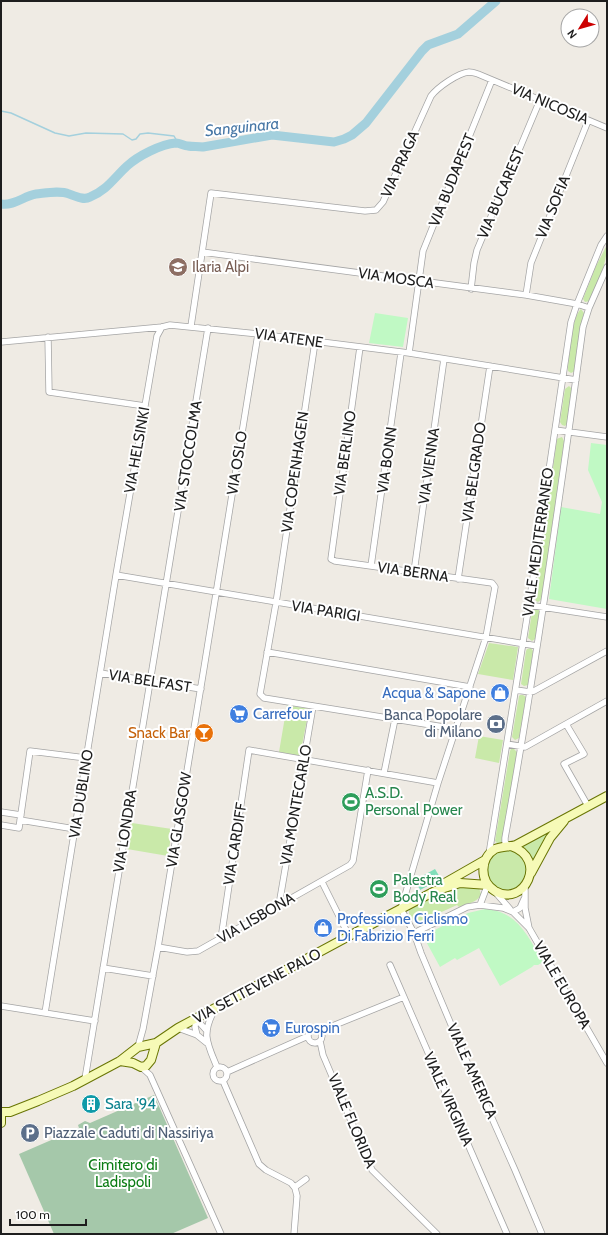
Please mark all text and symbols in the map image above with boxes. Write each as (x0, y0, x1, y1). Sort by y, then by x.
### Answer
north arrow (560, 8, 600, 48)
text: N (564, 27, 580, 41)
street label: VIA NICOSIA (509, 80, 592, 129)
water label: Sanguinara (204, 114, 280, 140)
street label: VIA PRAGA (377, 127, 423, 200)
street label: VIA BUDAPEST (425, 131, 479, 229)
street label: VIA BUCAREST (474, 144, 528, 242)
street label: VIA SOFIA (532, 172, 574, 241)
school or university icon: Ilaria Alpi (167, 256, 189, 278)
place label: Ilaria Alpi (192, 258, 249, 276)
street label: VIA MOSCA (357, 264, 436, 292)
street label: VIA ATENE (253, 324, 325, 352)
street label: VIA STOCCOLMA (170, 398, 206, 513)
street label: VIA HELSINKI (121, 405, 153, 495)
street label: VIA BERLINO (330, 409, 360, 497)
street label: VIA COPENHAGEN (278, 410, 312, 534)
street label: VIA BELGRADO (458, 421, 490, 523)
street label: VIA BONN (373, 425, 401, 495)
street label: VIA VIENNA (415, 426, 443, 505)
street label: VIA OSLO (223, 430, 251, 496)
street label: VIALE MEDITERRANEO (519, 466, 557, 618)
street label: VIA BERNA (376, 558, 451, 586)
street label: VIA PARIGI (290, 597, 362, 625)
street label: VIA BELFAST (107, 666, 193, 696)
shop icon: Acqua & Sapone (489, 682, 511, 704)
place label: Acqua & Sapone (382, 684, 486, 702)
supermarket icon: Carrefour (228, 703, 250, 725)
place label: Carrefour (253, 705, 312, 723)
place label: Banca Popolare di Milano (384, 706, 482, 741)
bank icon: Banca Popolare di Milano (485, 713, 507, 735)
bar icon: Snack Bar (193, 722, 215, 744)
place label: Snack Bar (128, 724, 190, 742)
street label: VIA MONTECARLO (277, 743, 315, 867)
street label: VIA DUBLINO (65, 748, 97, 840)
street label: VIA GLASGOW (163, 770, 196, 869)
place label: A.S.D. Personal Power (365, 784, 463, 819)
street label: VIA LONDRA (110, 787, 141, 874)
sports icon: A.S.D. Personal Power (340, 791, 362, 813)
street label: VIA CARDIFF (220, 801, 250, 887)
place label: Palestra Body Real (393, 871, 457, 906)
sports icon: Palestra Body Real (368, 878, 390, 900)
street label: VIA LISBONA (214, 888, 298, 947)
place label: Professione Ciclismo Di Fabrizio Ferri (337, 910, 468, 945)
shop icon: Professione Ciclismo Di Fabrizio Ferri (312, 917, 334, 939)
street label: VIALE EUROPA (530, 938, 595, 1033)
street label: VIA SETTEVENE PALO (190, 945, 324, 1027)
supermarket icon: Eurospin (260, 1017, 282, 1039)
place label: Eurospin (285, 1019, 340, 1037)
street label: VIALE AMERICA (443, 1021, 501, 1122)
street label: VIALE VIRGINIA (419, 1049, 477, 1149)
street label: VIALE FLORIDA (324, 1071, 380, 1172)
building icon: Sara '94 (80, 1093, 102, 1115)
place label: Sara '94 (105, 1095, 156, 1113)
parking icon: Piazzale Caduti di Nassiriya (19, 1122, 41, 1144)
place label: Piazzale Caduti di Nassiriya (44, 1124, 214, 1142)
park label: Cimitero di Ladispoli (88, 1156, 158, 1191)
scale bar (10, 1201, 86, 1227)
text: 100 m (16, 1207, 50, 1222)

